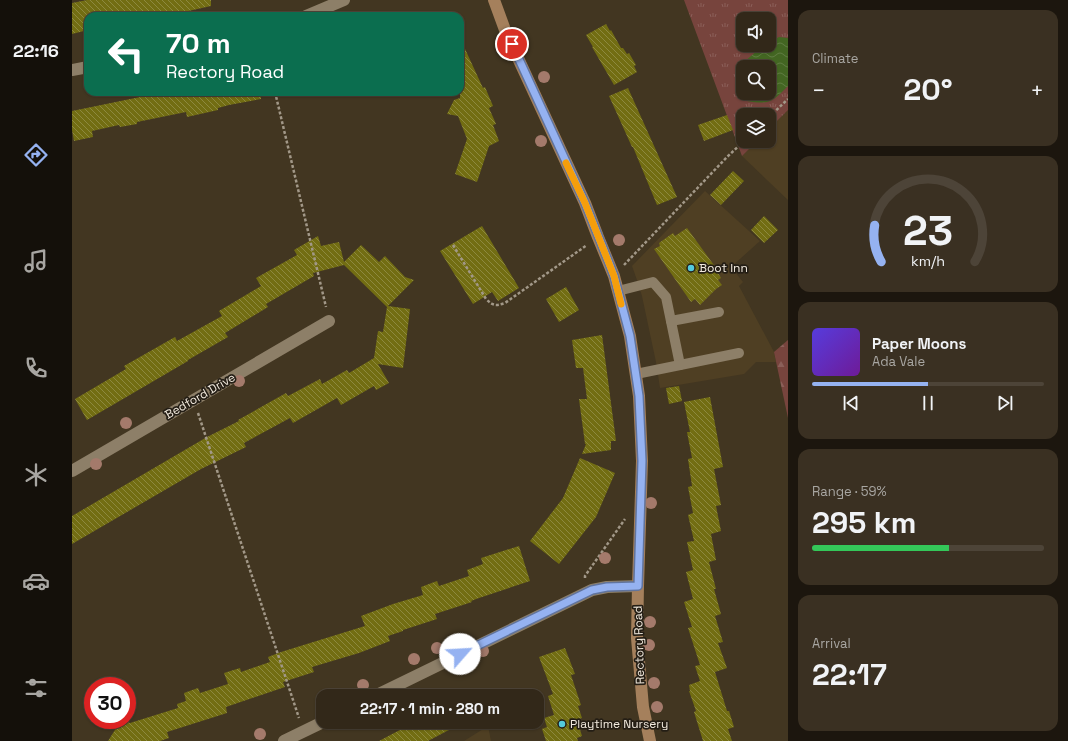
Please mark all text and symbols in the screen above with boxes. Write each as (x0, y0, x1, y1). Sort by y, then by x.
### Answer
map controls (736, 12, 776, 148)
button: sound (736, 12, 776, 52)
text: 70 m (166, 25, 231, 61)
pin (495, 27, 529, 61)
icon: left (100, 28, 152, 80)
icon: arrive (501, 33, 523, 55)
text: 22:16 (13, 39, 59, 62)
text: Climate (812, 50, 858, 67)
text: Rectory Road (166, 60, 284, 83)
button: search (736, 60, 776, 100)
text: 20° (903, 70, 953, 109)
text: − (812, 76, 826, 104)
text: + (1030, 76, 1044, 104)
button: layers (736, 108, 776, 148)
icon: directions (22, 141, 50, 169)
text: 23 (903, 204, 953, 257)
icon: music (22, 247, 50, 275)
text: km/h (911, 252, 945, 270)
place label: Boot Inn (699, 260, 748, 276)
marker: Boot Inn (686, 263, 696, 273)
text: Paper Moons (872, 334, 966, 353)
text: Ada Vale (872, 353, 925, 370)
icon: phone (22, 354, 50, 382)
street label: Bedford Drive (162, 369, 238, 423)
icon: previous (840, 392, 862, 414)
icon: pause (917, 392, 939, 414)
icon: next (994, 392, 1016, 414)
icon: climate (22, 461, 50, 489)
text: Range · 59% (812, 483, 887, 500)
text: 295 km (812, 503, 916, 542)
icon: car (22, 567, 50, 595)
street label: Rectory Road (630, 605, 648, 685)
position arrow (439, 633, 481, 675)
text: Arrival (812, 635, 851, 652)
text: 22:17 (812, 655, 887, 694)
icon: filters (22, 674, 50, 702)
speed limit sign: 30 (84, 677, 136, 729)
text: 22:17 · 1 min · 280 m (360, 699, 500, 718)
place label: Playtime Nursery (570, 716, 668, 732)
marker: Playtime Nursery (557, 719, 567, 729)

